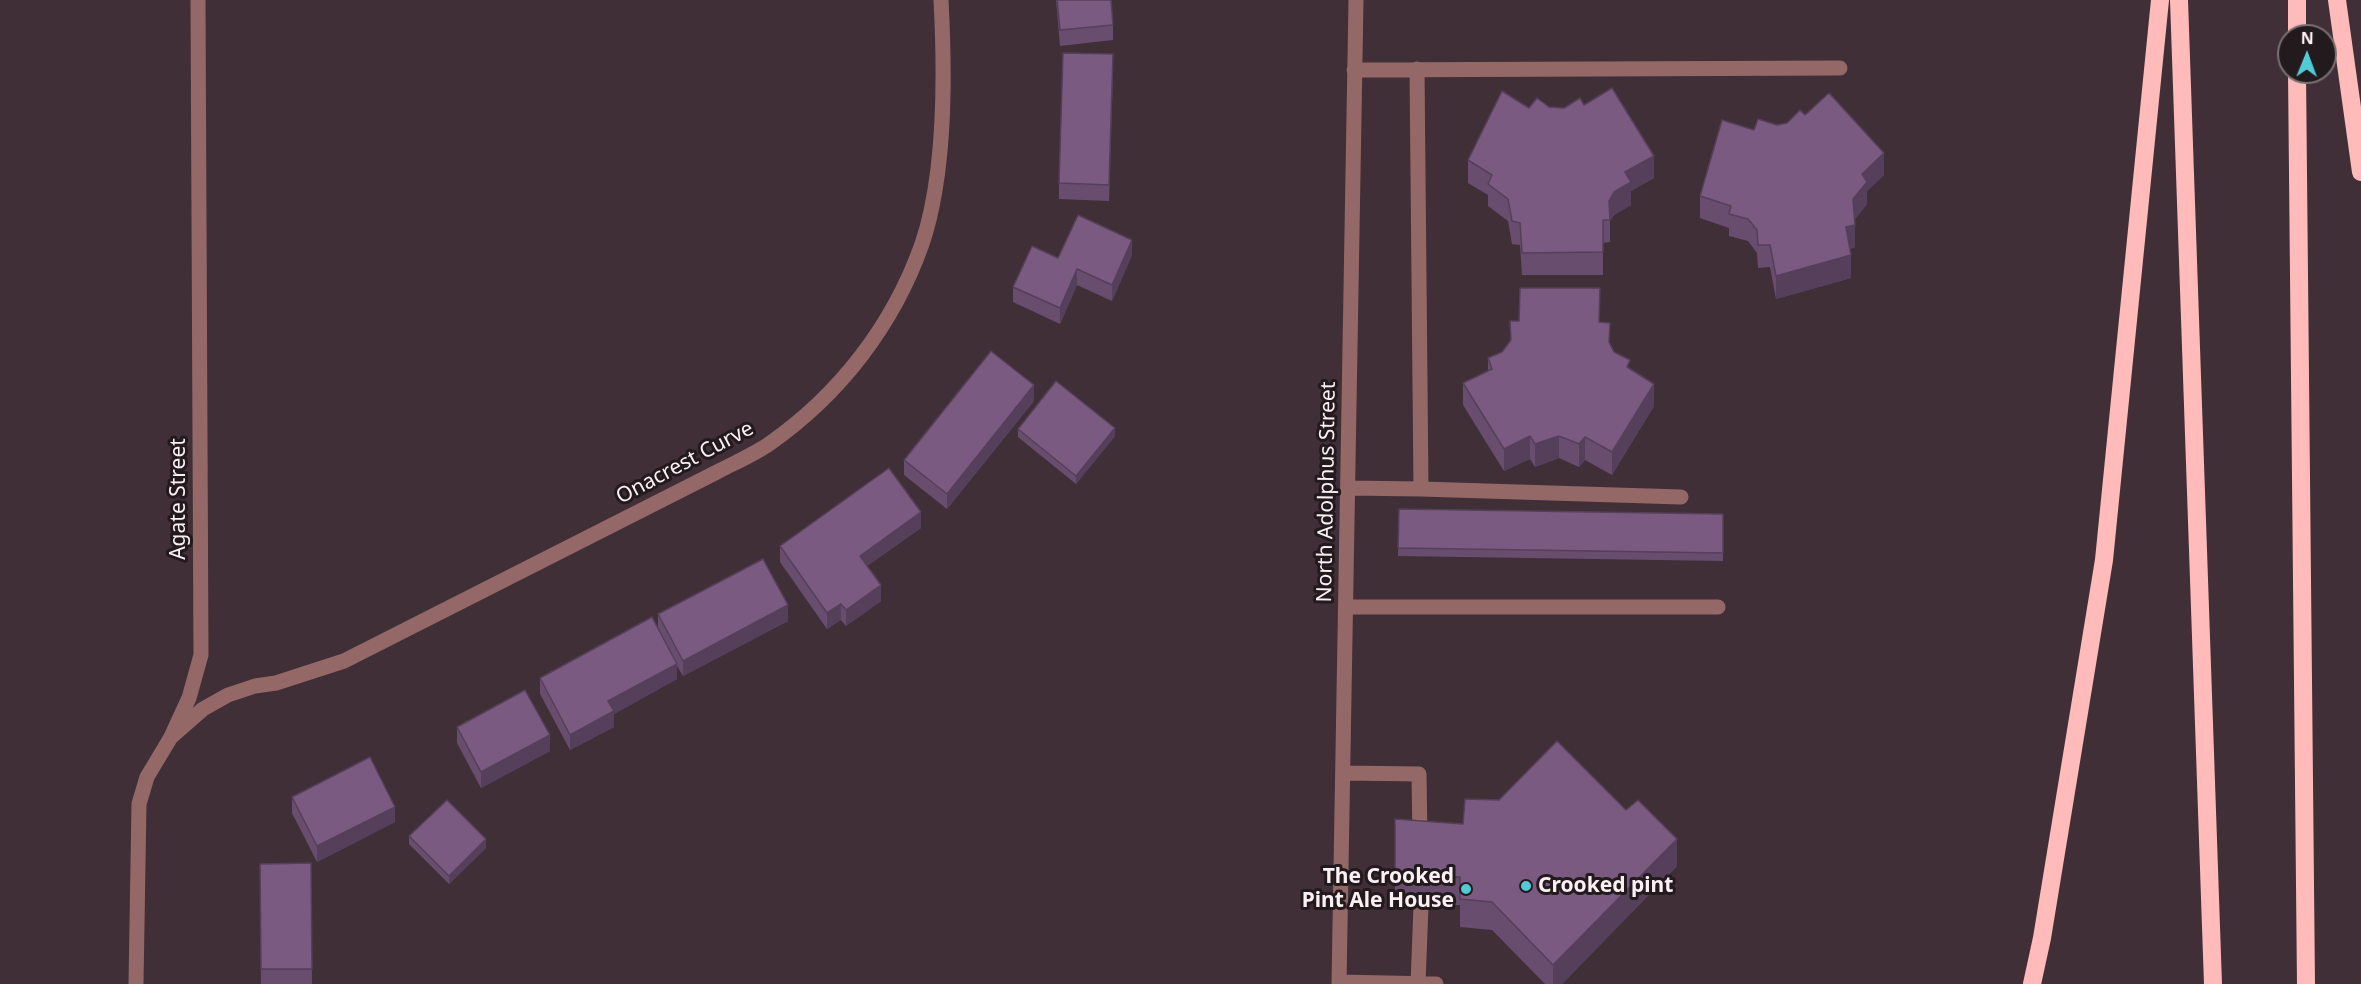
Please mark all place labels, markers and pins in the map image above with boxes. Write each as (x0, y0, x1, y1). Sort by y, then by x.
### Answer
place label: The Crooked Pint Ale House (1302, 864, 1454, 914)
place label: Crooked pint (1538, 873, 1673, 899)
marker: Crooked pint (1519, 879, 1533, 893)
marker: The Crooked Pint Ale House (1459, 882, 1473, 896)

